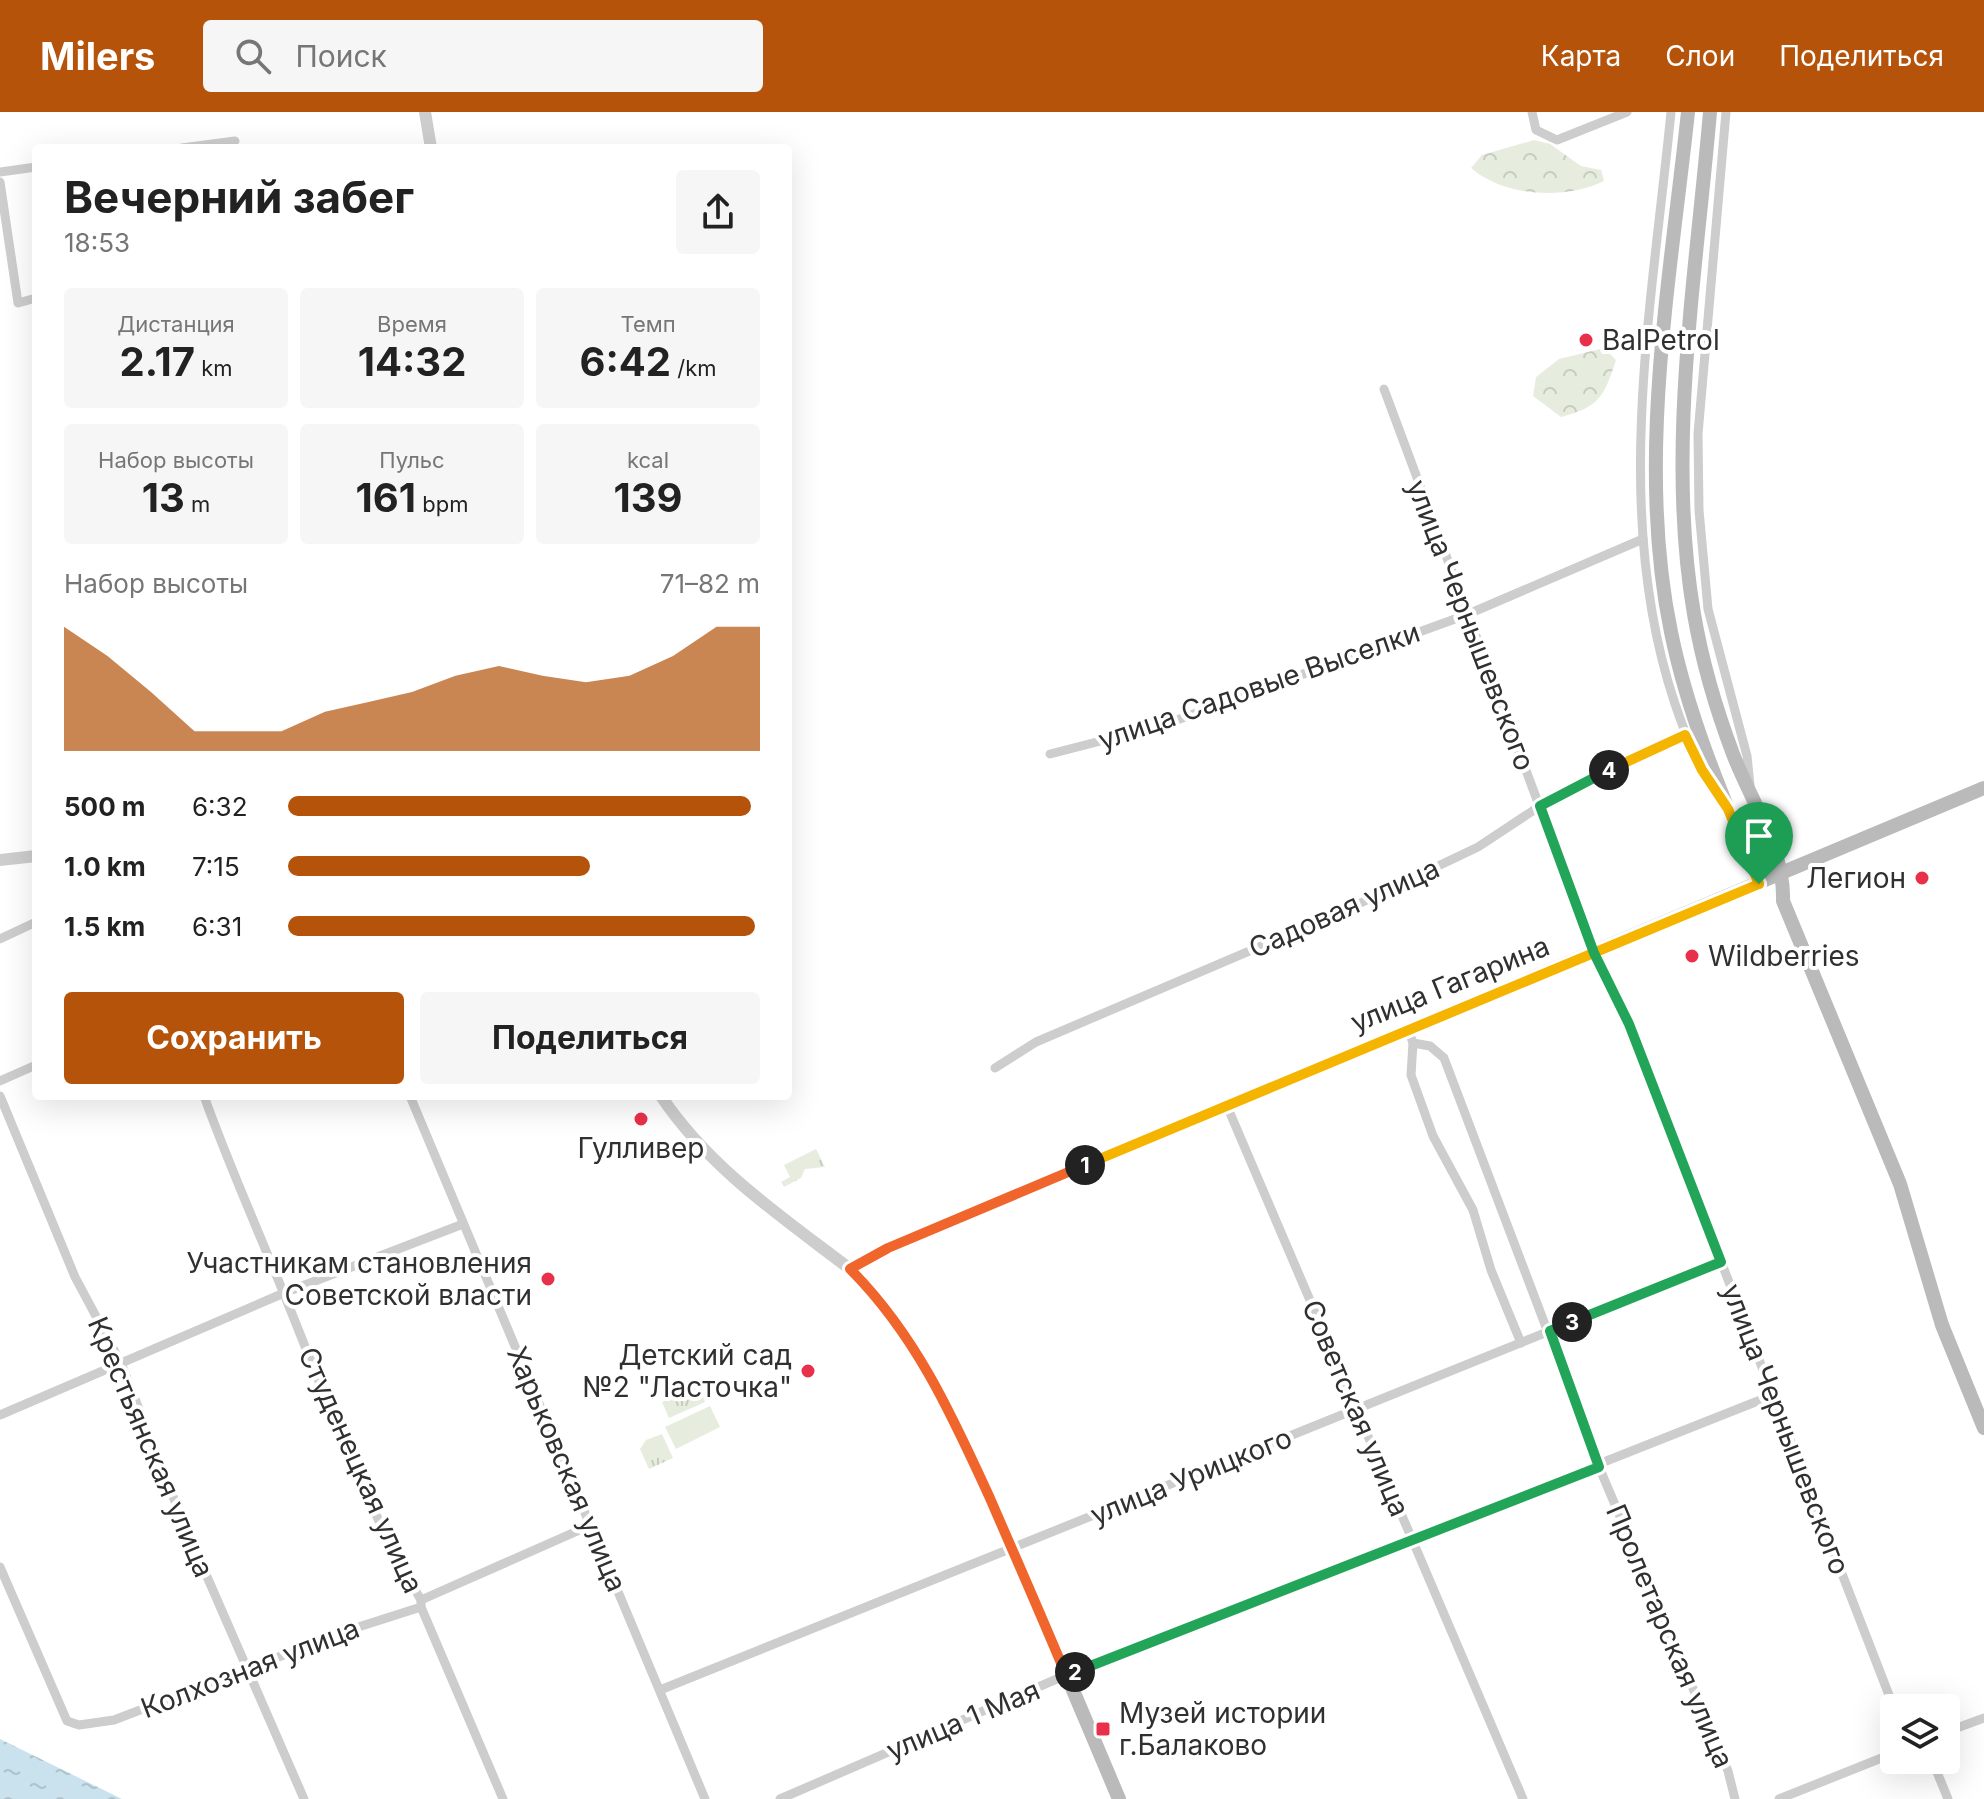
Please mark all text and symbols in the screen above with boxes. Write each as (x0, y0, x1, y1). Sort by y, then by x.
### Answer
search box (203, 20, 763, 92)
text: Milers (40, 33, 155, 79)
icon: search (231, 34, 275, 78)
text: Поиск (295, 38, 387, 74)
text: Карта (1541, 39, 1621, 73)
text: Слои (1665, 39, 1735, 73)
text: Поделиться (1779, 39, 1944, 73)
text: Вечерний забег (64, 170, 414, 224)
button: share (676, 170, 760, 254)
text: 18:53 (64, 227, 130, 258)
text: Дистанция (117, 311, 235, 337)
text: Время (377, 311, 447, 337)
text: Темп (620, 311, 676, 337)
place label: BalPetrol (1602, 323, 1720, 357)
marker: BalPetrol (1577, 331, 1595, 349)
text: 2.17 (120, 337, 195, 386)
text: 14:32 (358, 337, 466, 386)
text: 6:42 (579, 337, 671, 386)
text: km (195, 355, 233, 381)
text: /km (671, 355, 717, 381)
text: Набор высоты (98, 447, 254, 473)
text: Пульс (379, 447, 445, 473)
text: kcal (627, 447, 669, 473)
text: 13 (142, 473, 185, 522)
text: 161 (356, 473, 416, 522)
text: 139 (613, 473, 683, 522)
street label: улица Чернышевского (1400, 475, 1542, 775)
text: m (185, 491, 210, 517)
text: bpm (416, 491, 468, 517)
text: Набор высоты (64, 568, 248, 599)
text: 71–82 m (660, 568, 760, 599)
street label: улица Садовые Выселки (1094, 615, 1424, 757)
pin: 4 (1589, 750, 1629, 790)
text: 4 (1602, 757, 1616, 783)
text: 500 m (64, 791, 146, 822)
text: 6:32 (192, 791, 248, 822)
pin (1725, 802, 1793, 884)
icon: arrive (1737, 814, 1781, 858)
text: 1.0 km (64, 851, 146, 882)
text: 7:15 (192, 851, 240, 882)
street label: Садовая улица (1243, 851, 1445, 965)
place label: Легион (1806, 861, 1906, 895)
marker: Легион (1913, 869, 1931, 887)
text: 1.5 km (64, 911, 145, 942)
text: 6:31 (192, 911, 242, 942)
street label: улица Гагарина (1346, 929, 1554, 1039)
place label: Wildberries (1708, 939, 1860, 973)
marker: Wildberries (1683, 947, 1701, 965)
button: Сохранить (64, 992, 404, 1084)
button: Поделиться (420, 992, 760, 1084)
marker: Гулливер (632, 1110, 650, 1128)
place label: Гулливер (578, 1131, 704, 1165)
pin: 1 (1065, 1145, 1105, 1185)
text: 1 (1080, 1152, 1090, 1178)
place label: Участникам становления Советской власти (187, 1246, 532, 1312)
marker: Участникам становления Советской власти (539, 1270, 557, 1288)
street label: улица Чернышевского (1715, 1279, 1857, 1579)
street label: Советская улица (1295, 1295, 1417, 1521)
pin: 3 (1552, 1302, 1592, 1342)
text: 3 (1565, 1309, 1579, 1335)
street label: Крестьянская улица (81, 1312, 221, 1582)
place label: Детский сад №2 "Ласточка" (582, 1338, 792, 1404)
street label: Харьковская улица (500, 1341, 634, 1597)
street label: Студенецкая улица (291, 1342, 431, 1598)
marker: Детский сад №2 "Ласточка" (799, 1362, 817, 1380)
street label: улица Урицкого (1085, 1420, 1297, 1532)
street label: Пролетарская улица (1599, 1499, 1741, 1773)
street label: Колхозная улица (136, 1611, 364, 1725)
pin: 2 (1055, 1652, 1095, 1692)
text: 2 (1068, 1659, 1082, 1685)
street label: улица 1 Мая (881, 1672, 1045, 1768)
map controls (1880, 1694, 1960, 1774)
button: layers (1880, 1694, 1960, 1774)
place label: Музей истории г.Балаково (1119, 1696, 1326, 1762)
marker: Музей истории г.Балаково (1094, 1720, 1112, 1738)

